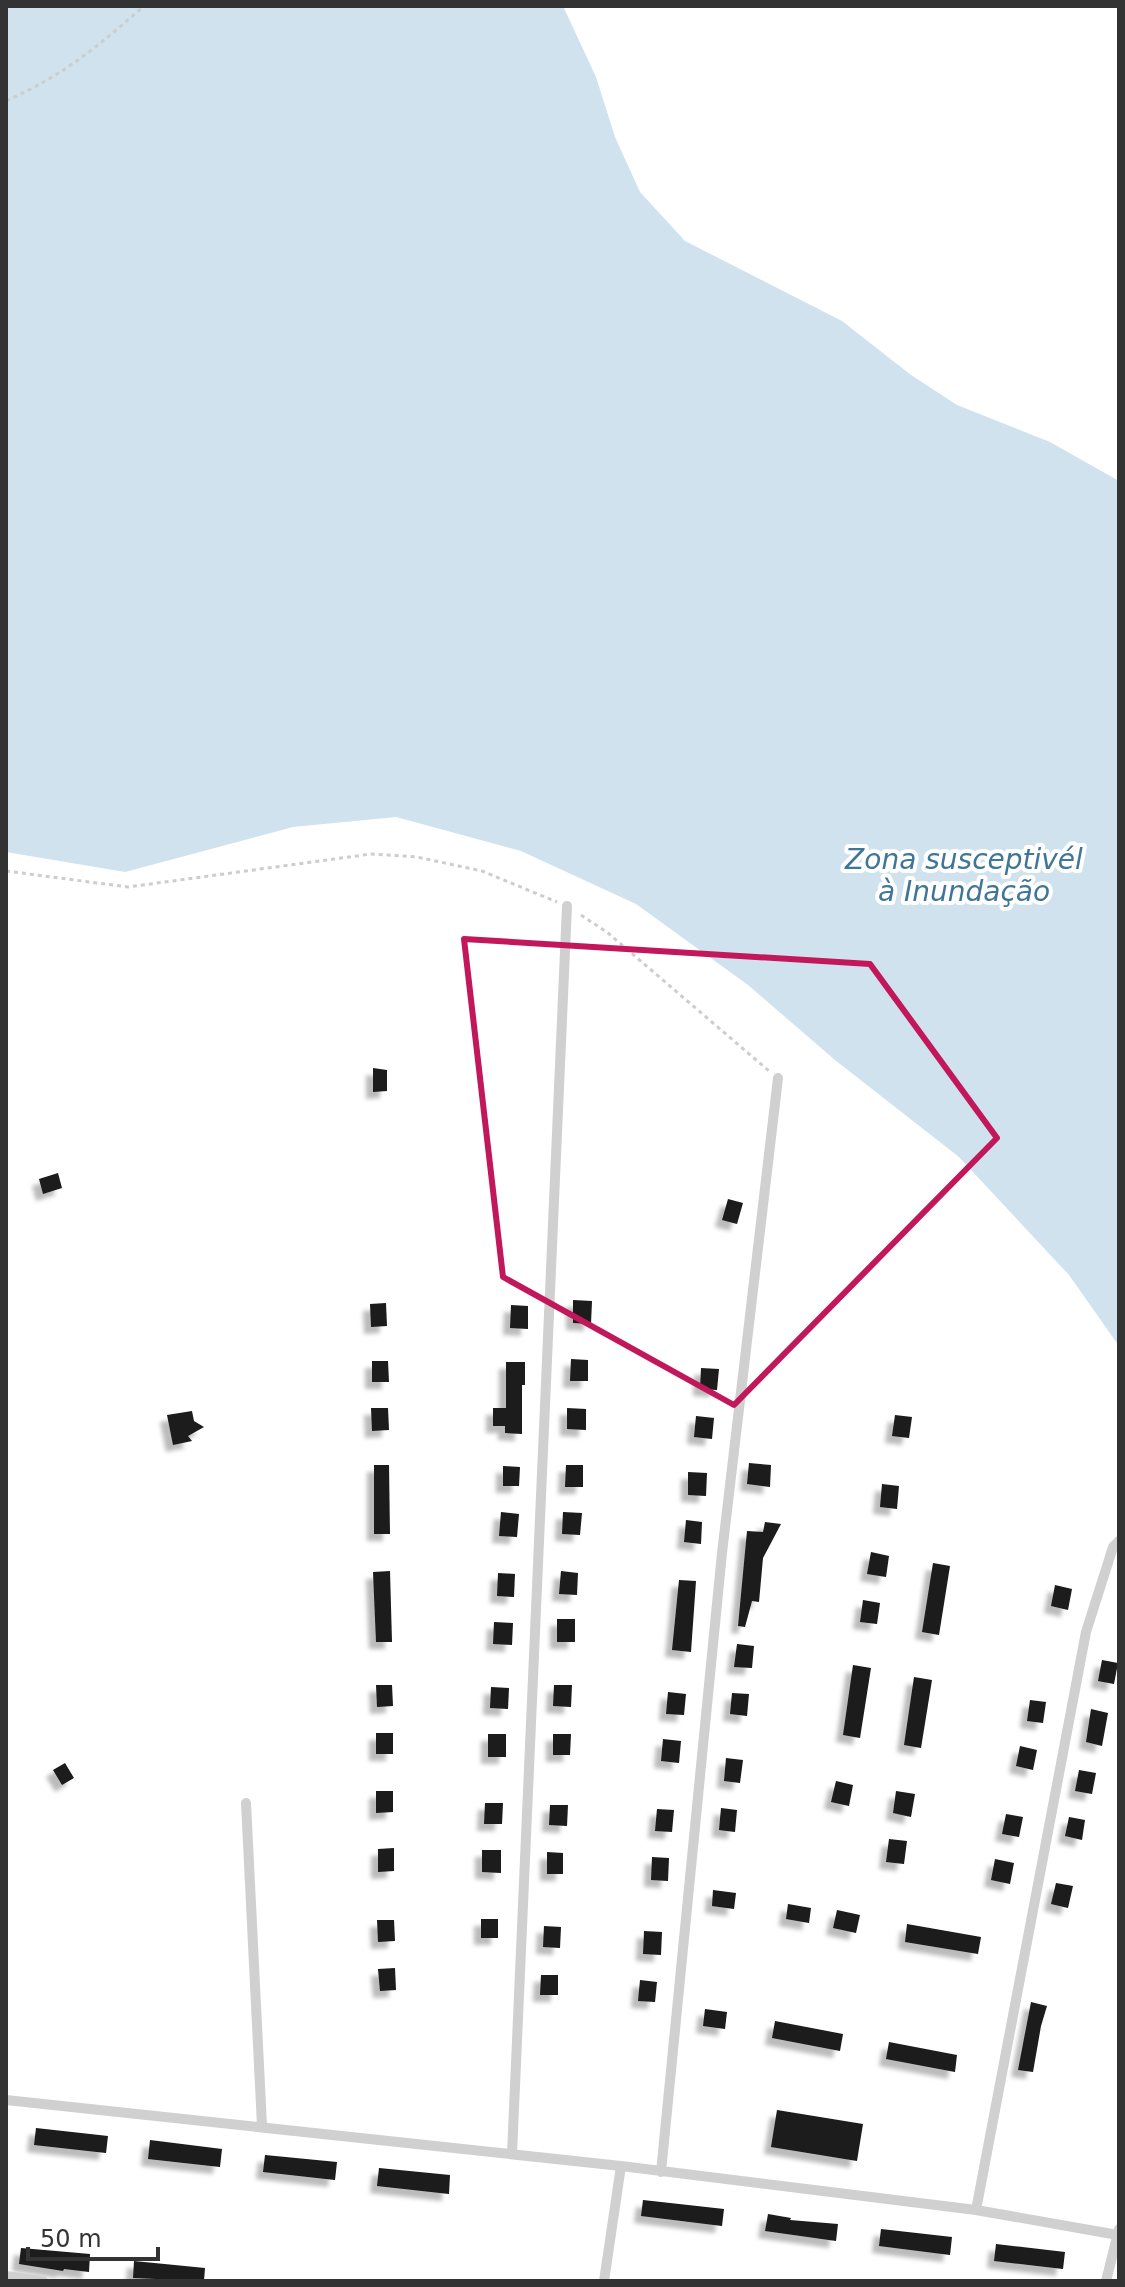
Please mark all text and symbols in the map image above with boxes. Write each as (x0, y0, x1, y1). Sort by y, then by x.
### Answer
water label: Zona susceptivél à Inundação (844, 843, 1083, 908)
scale bar (28, 2211, 158, 2261)
text: 50 m (40, 2225, 102, 2253)

